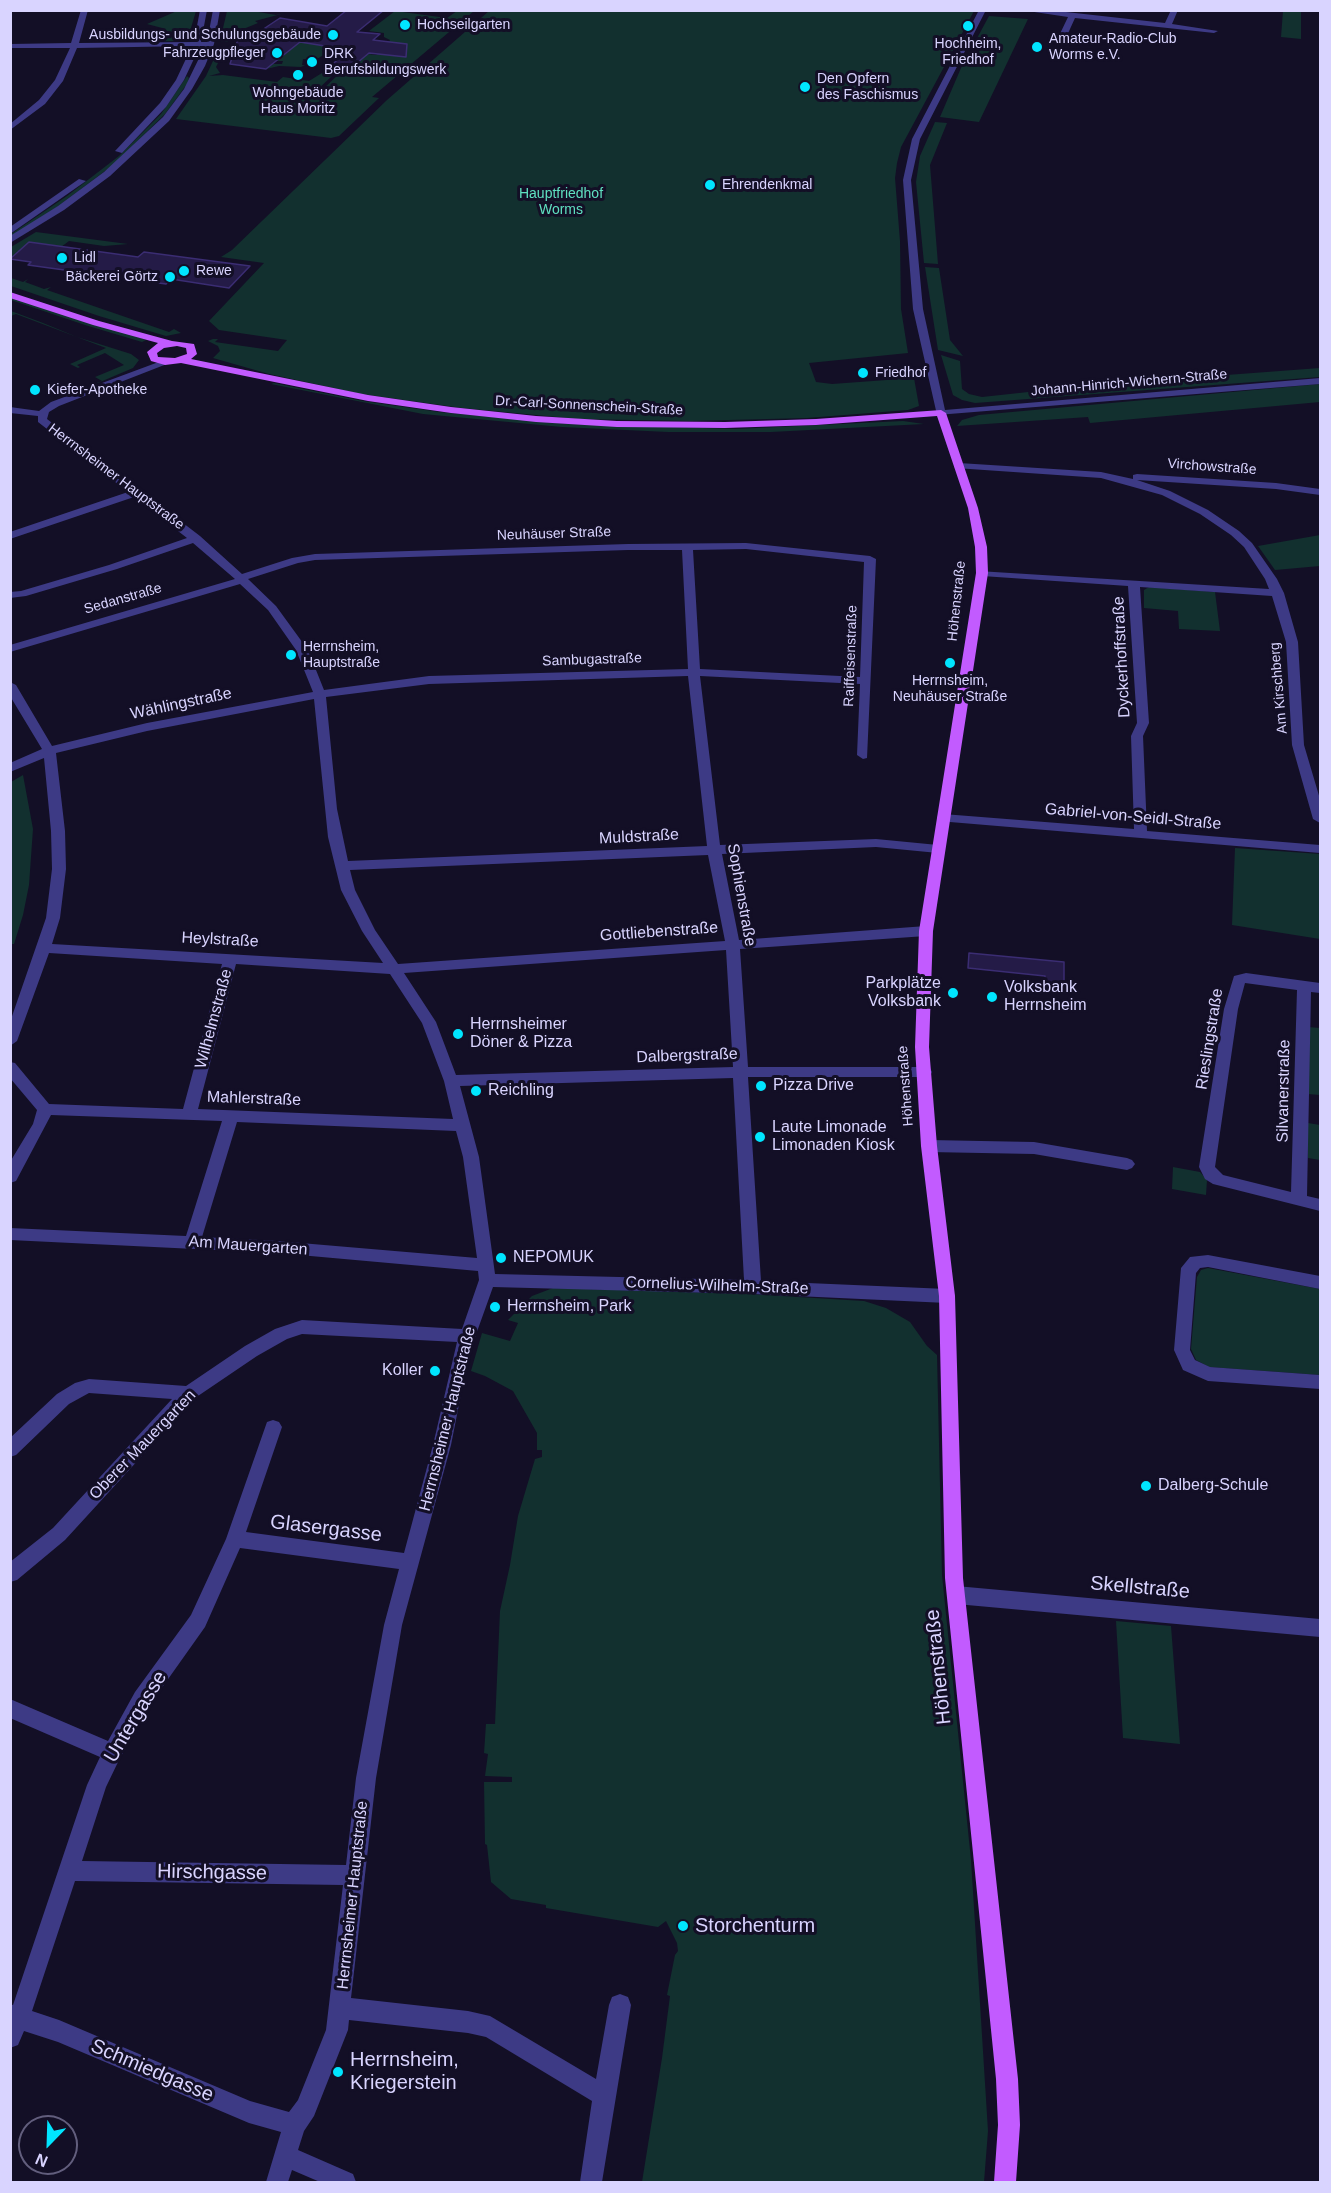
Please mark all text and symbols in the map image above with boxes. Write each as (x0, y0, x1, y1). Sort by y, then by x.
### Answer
place label: Hochseilgarten (417, 17, 510, 33)
marker: Hochseilgarten (398, 18, 412, 32)
marker: Hochheim, Friedhof (961, 19, 975, 33)
place label: Ausbildungs- und Schulungsgebäude (89, 27, 321, 43)
marker: Ausbildungs- und Schulungsgebäude (326, 28, 340, 42)
place label: Amateur-Radio-Club Worms e.V. (1049, 31, 1177, 63)
place label: Hochheim, Friedhof (935, 36, 1001, 68)
marker: Amateur-Radio-Club Worms e.V. (1030, 40, 1044, 54)
place label: Fahrzeugpfleger (163, 45, 265, 61)
marker: Fahrzeugpfleger (270, 46, 284, 60)
place label: DRK Berufsbildungswerk (324, 46, 446, 78)
marker: DRK Berufsbildungswerk (305, 55, 319, 69)
marker: Wohngebäude Haus Moritz (291, 68, 305, 82)
place label: Den Opfern des Faschismus (817, 71, 918, 104)
marker: Den Opfern des Faschismus (798, 80, 812, 94)
place label: Wohngebäude Haus Moritz (253, 85, 343, 118)
place label: Ehrendenkmal (722, 177, 812, 193)
marker: Ehrendenkmal (703, 178, 717, 192)
park label: Hauptfriedhof Worms (519, 186, 603, 219)
place label: Lidl (74, 250, 96, 266)
marker: Lidl (55, 251, 69, 265)
place label: Rewe (196, 263, 232, 279)
marker: Rewe (177, 264, 191, 278)
place label: Bäckerei Görtz (65, 269, 158, 285)
marker: Bäckerei Görtz (163, 270, 177, 284)
place label: Friedhof (875, 365, 926, 381)
marker: Friedhof (856, 366, 870, 380)
street label: Johann-Hinrich-Wichern-Straße (1030, 366, 1228, 400)
place label: Kiefer-Apotheke (47, 382, 147, 398)
marker: Kiefer-Apotheke (28, 383, 42, 397)
street label: Dr.-Carl-Sonnenschein-Straße (495, 393, 683, 419)
street label: Herrnsheimer Hauptstraße (45, 420, 187, 534)
street label: Virchowstraße (1167, 456, 1257, 478)
street label: Neuhäuser Straße (497, 524, 611, 544)
street label: Höhenstraße (944, 560, 970, 642)
street label: Sedanstraße (82, 580, 164, 618)
street label: Dyckerhoffstraße (1109, 596, 1135, 718)
street label: Raiffeisenstraße (841, 605, 861, 707)
place label: Herrnsheim, Hauptstraße (303, 639, 380, 672)
street label: Am Kirschberg (1267, 642, 1291, 734)
marker: Herrnsheim, Hauptstraße (284, 648, 298, 662)
street label: Sambugastraße (542, 650, 642, 670)
marker: Herrnsheim, Neuhäuser Straße (943, 656, 957, 670)
place label: Herrnsheim, Neuhäuser Straße (893, 673, 1007, 706)
street label: Wählingstraße (129, 684, 233, 724)
street label: Gabriel-von-Seidl-Straße (1044, 800, 1222, 834)
street label: Muldstraße (599, 825, 679, 849)
street label: Sophienstraße (723, 842, 759, 948)
street label: Gottliebenstraße (599, 918, 719, 946)
street label: Heylstraße (181, 928, 259, 952)
street label: Wilhelmstraße (191, 967, 237, 1071)
place label: Parkplätze Volksbank (865, 974, 941, 1012)
place label: Volksbank Herrnsheim (1004, 978, 1087, 1016)
marker: Parkplätze Volksbank (946, 986, 960, 1000)
street label: Rieslingstraße (1193, 987, 1227, 1091)
marker: Volksbank Herrnsheim (985, 990, 999, 1004)
place label: Herrnsheimer Döner & Pizza (470, 1015, 572, 1053)
marker: Herrnsheimer Döner & Pizza (451, 1027, 465, 1041)
street label: Silvanerstraße (1274, 1039, 1294, 1143)
street label: Dalbergstraße (636, 1045, 738, 1067)
street label: Höhenstraße (895, 1045, 917, 1127)
place label: Pizza Drive (773, 1076, 854, 1096)
marker: Pizza Drive (754, 1079, 768, 1093)
place label: Reichling (488, 1081, 554, 1101)
marker: Reichling (469, 1084, 483, 1098)
street label: Mahlerstraße (207, 1088, 301, 1110)
place label: Laute Limonade Limonaden Kiosk (772, 1118, 895, 1156)
marker: Laute Limonade Limonaden Kiosk (753, 1130, 767, 1144)
street label: Am Mauergarten (188, 1232, 308, 1260)
place label: NEPOMUK (513, 1248, 594, 1268)
marker: NEPOMUK (494, 1251, 508, 1265)
street label: Cornelius-Wilhelm-Straße (625, 1273, 809, 1299)
place label: Herrnsheim, Park (507, 1297, 631, 1317)
marker: Herrnsheim, Park (488, 1300, 502, 1314)
street label: Herrnsheimer Hauptstraße (416, 1325, 480, 1513)
place label: Koller (382, 1361, 423, 1381)
marker: Koller (428, 1364, 442, 1378)
street label: Oberer Mauergarten (86, 1386, 200, 1504)
place label: Dalberg-Schule (1158, 1476, 1268, 1496)
marker: Dalberg-Schule (1139, 1479, 1153, 1493)
street label: Glasergasse (269, 1510, 383, 1548)
street label: Skellstraße (1089, 1572, 1191, 1604)
street label: Höhenstraße (921, 1608, 957, 1726)
street label: Untergasse (99, 1667, 173, 1767)
street label: Herrnsheimer Hauptstraße (334, 1800, 372, 1990)
street label: Hirschgasse (157, 1860, 267, 1886)
place label: Storchenturm (695, 1914, 815, 1938)
marker: Storchenturm (676, 1919, 690, 1933)
street label: Schmiedgasse (87, 2034, 217, 2108)
place label: Herrnsheim, Kriegerstein (350, 2048, 459, 2095)
marker: Herrnsheim, Kriegerstein (331, 2065, 345, 2079)
north arrow (18, 2115, 78, 2175)
text: N (33, 2150, 50, 2170)

